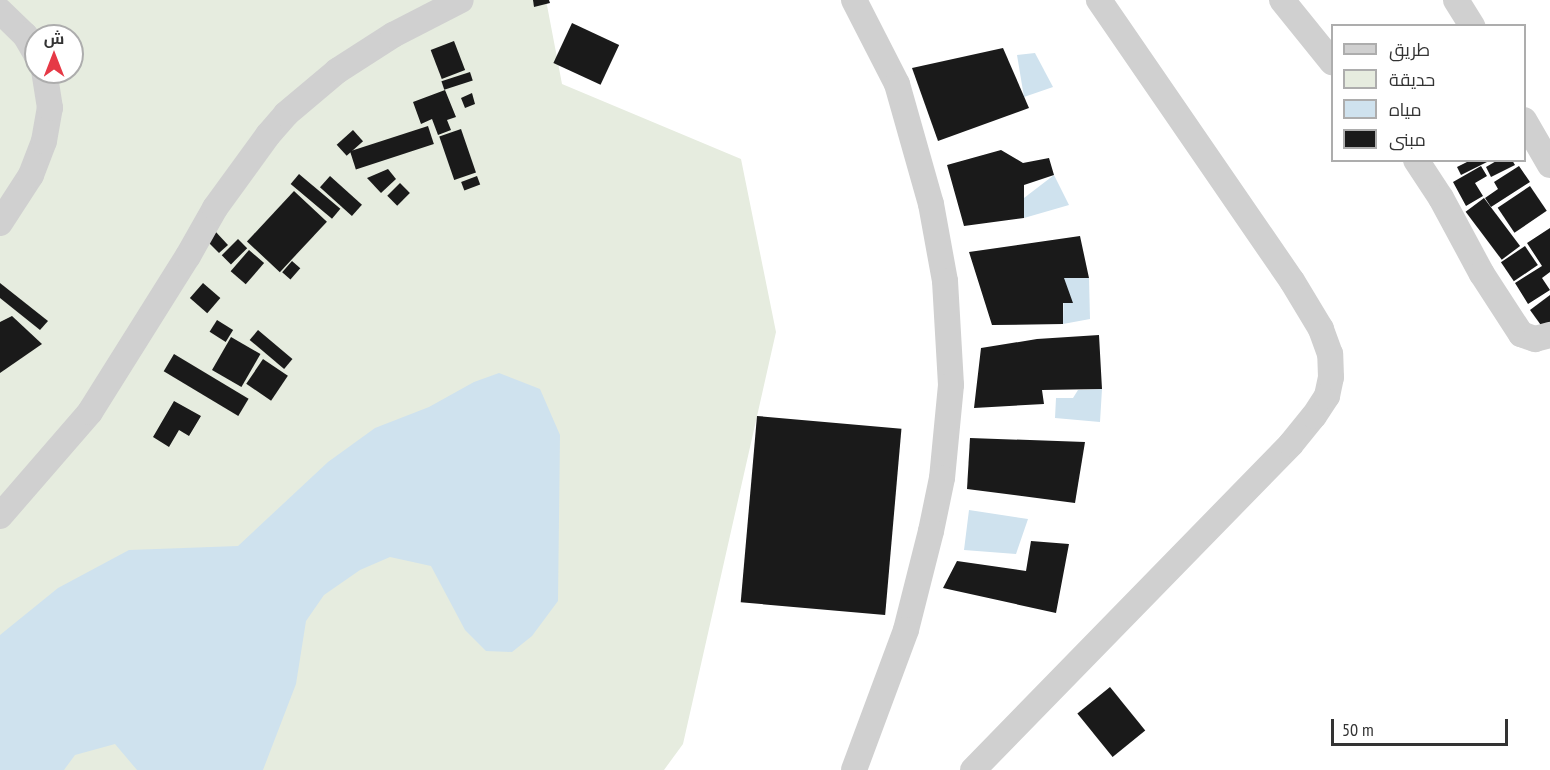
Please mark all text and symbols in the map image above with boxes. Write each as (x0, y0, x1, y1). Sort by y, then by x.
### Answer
north arrow (24, 24, 84, 84)
legend (1331, 24, 1526, 162)
text: ش (44, 28, 64, 48)
text: طريق (1389, 38, 1430, 61)
text: حديقة (1389, 68, 1435, 91)
text: مياه (1389, 98, 1422, 121)
text: مبنى (1389, 128, 1426, 151)
scale bar (1334, 707, 1511, 745)
text: 50 m (1342, 718, 1374, 741)

